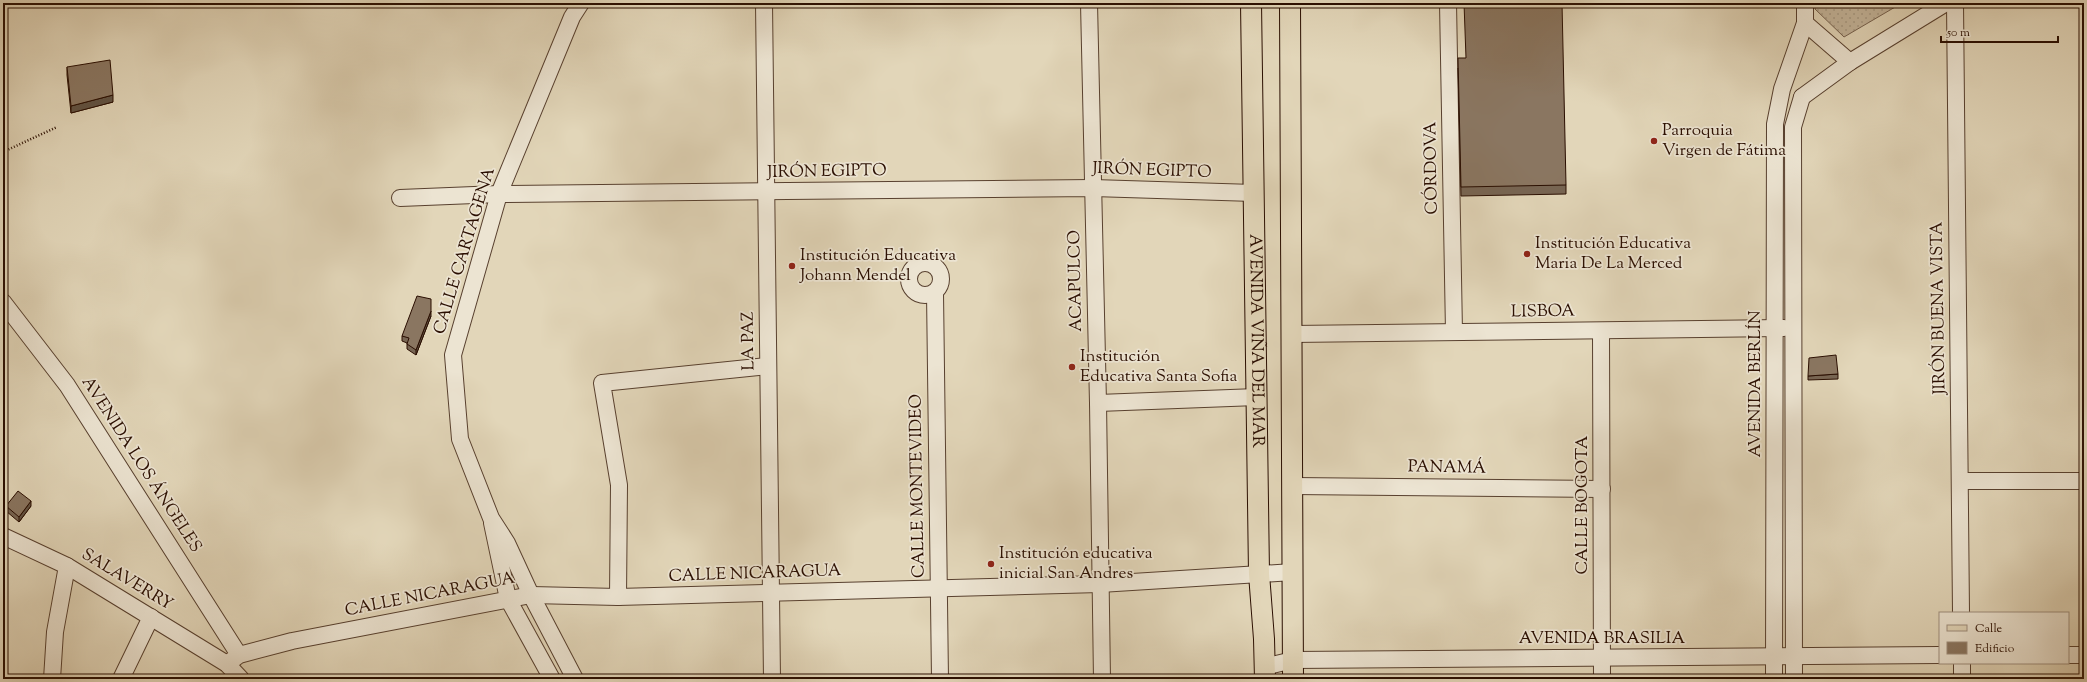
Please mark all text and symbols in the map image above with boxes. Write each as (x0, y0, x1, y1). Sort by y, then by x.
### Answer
scale bar (1941, 18, 2058, 44)
text: 50 m (1946, 24, 1970, 42)
place label: Parroquia Virgen de Fátima (1662, 119, 1786, 163)
street label: CÓRDOVA (1419, 121, 1445, 215)
marker: Parroquia Virgen de Fátima (1649, 136, 1659, 146)
street label: JIRÓN EGIPTO (1091, 157, 1212, 185)
street label: JIRÓN EGIPTO (766, 159, 887, 185)
street label: CALLE CARTAGENA (428, 164, 502, 337)
street label: JIRÓN BUENA VISTA (1925, 221, 1953, 396)
street label: ACAPULCO (1063, 230, 1089, 332)
place label: Institución Educativa Maria De La Merced (1535, 232, 1691, 276)
street label: AVENIDA VIÑA DEL MAR (1242, 234, 1269, 449)
place label: Institución Educativa Johann Mendel (799, 244, 956, 288)
marker: Institución Educativa Maria De La Merced (1522, 249, 1532, 259)
marker: Institución Educativa Johann Mendel (787, 261, 797, 271)
street label: LISBOA (1511, 299, 1575, 325)
street label: AVENIDA BERLÍN (1744, 310, 1768, 458)
street label: LA PAZ (736, 311, 762, 371)
place label: Institución Educativa Santa Sofia (1080, 345, 1238, 389)
marker: Institución Educativa Santa Sofia (1067, 362, 1077, 372)
street label: AVENIDA LOS ÁNGELES (75, 372, 207, 558)
street label: CALLE MONTEVIDEO (904, 394, 932, 578)
street label: CALLE BOGOTA (1571, 435, 1595, 575)
street label: PANAMÁ (1408, 455, 1487, 481)
place label: Institución educativa inicial San Andres (999, 542, 1153, 586)
street label: SALAVERRY (77, 543, 177, 617)
street label: CALLE NICARAGUA (668, 559, 842, 589)
marker: Institución educativa inicial San Andres (986, 559, 996, 569)
street label: CALLE NICARAGUA (343, 567, 517, 623)
legend (1939, 612, 2069, 664)
text: Calle (1975, 620, 2003, 638)
street label: AVENIDA BRASILIA (1519, 627, 1685, 651)
text: Edificio (1975, 640, 2015, 658)

